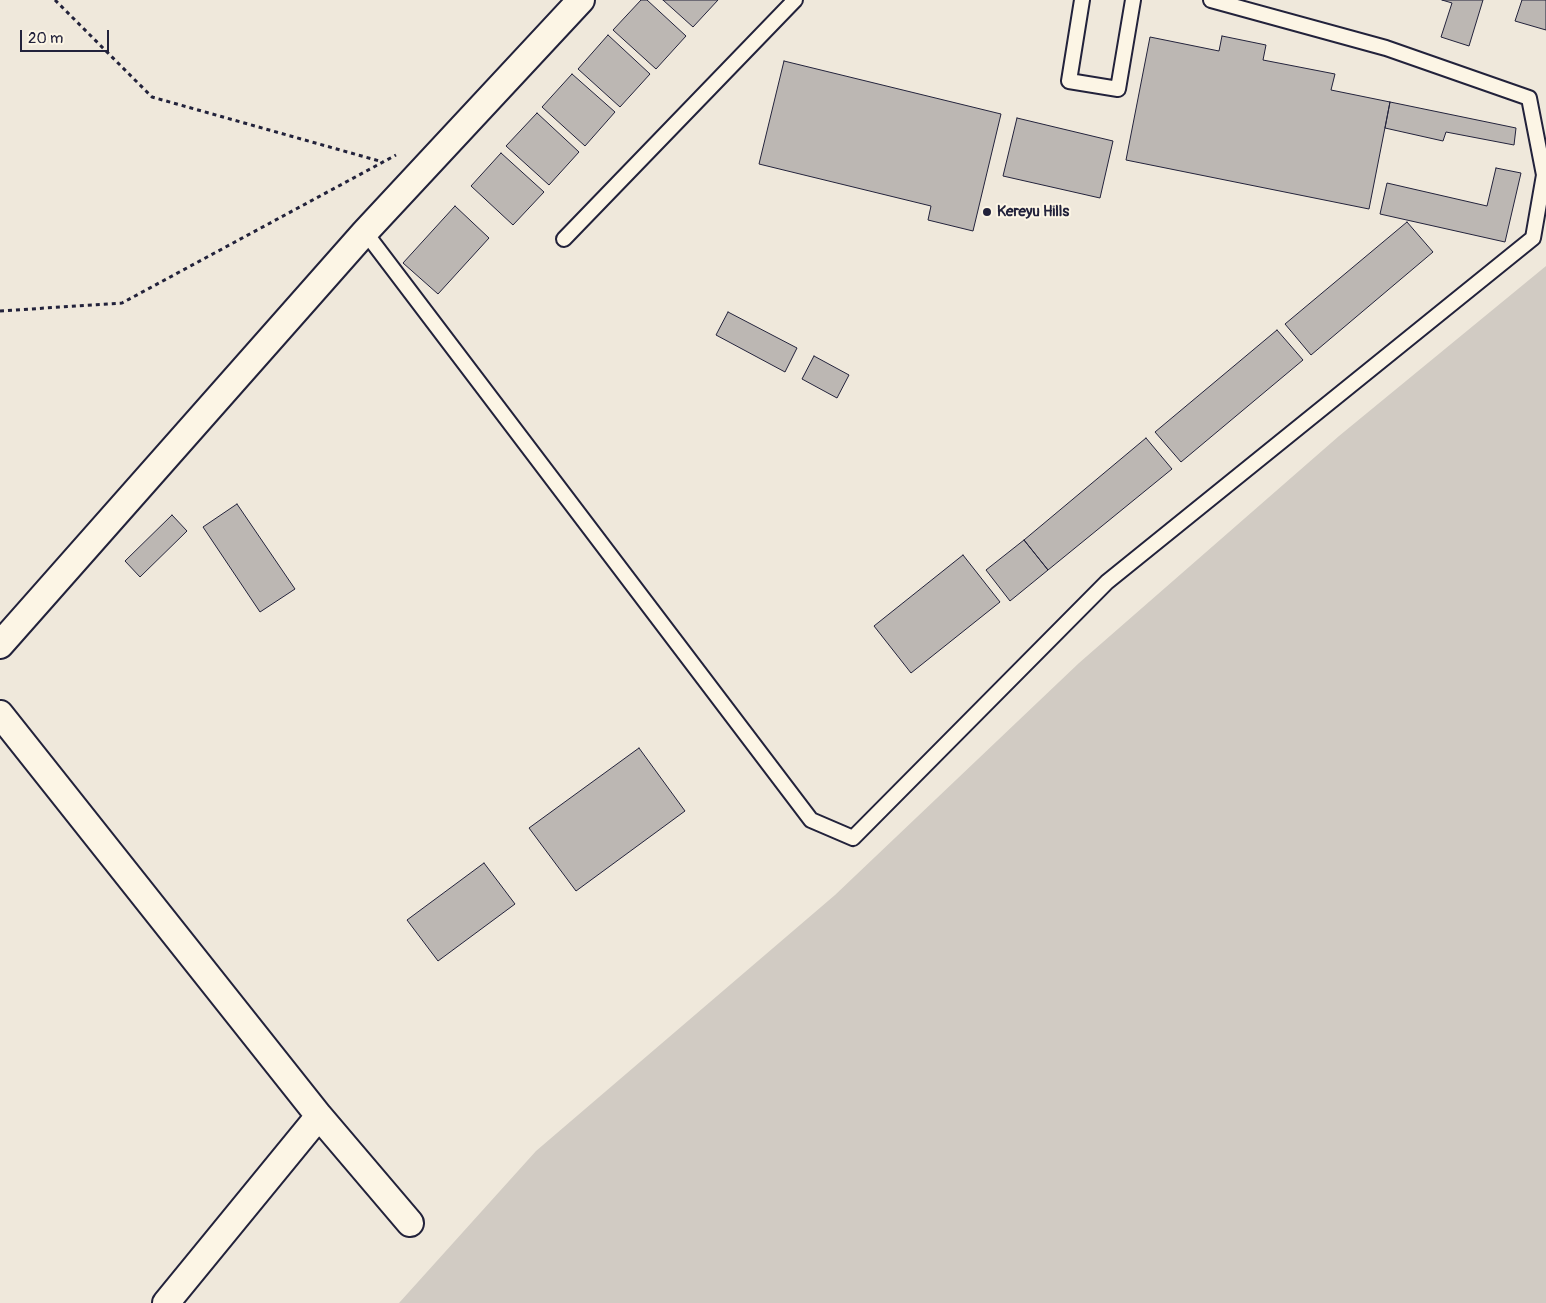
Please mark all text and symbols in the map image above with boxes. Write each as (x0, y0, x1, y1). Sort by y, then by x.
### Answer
scale bar (22, 20, 111, 52)
text: 20 m (28, 29, 63, 48)
place label: Kereyu Hills (997, 203, 1069, 221)
marker: Kereyu Hills (981, 206, 993, 218)

